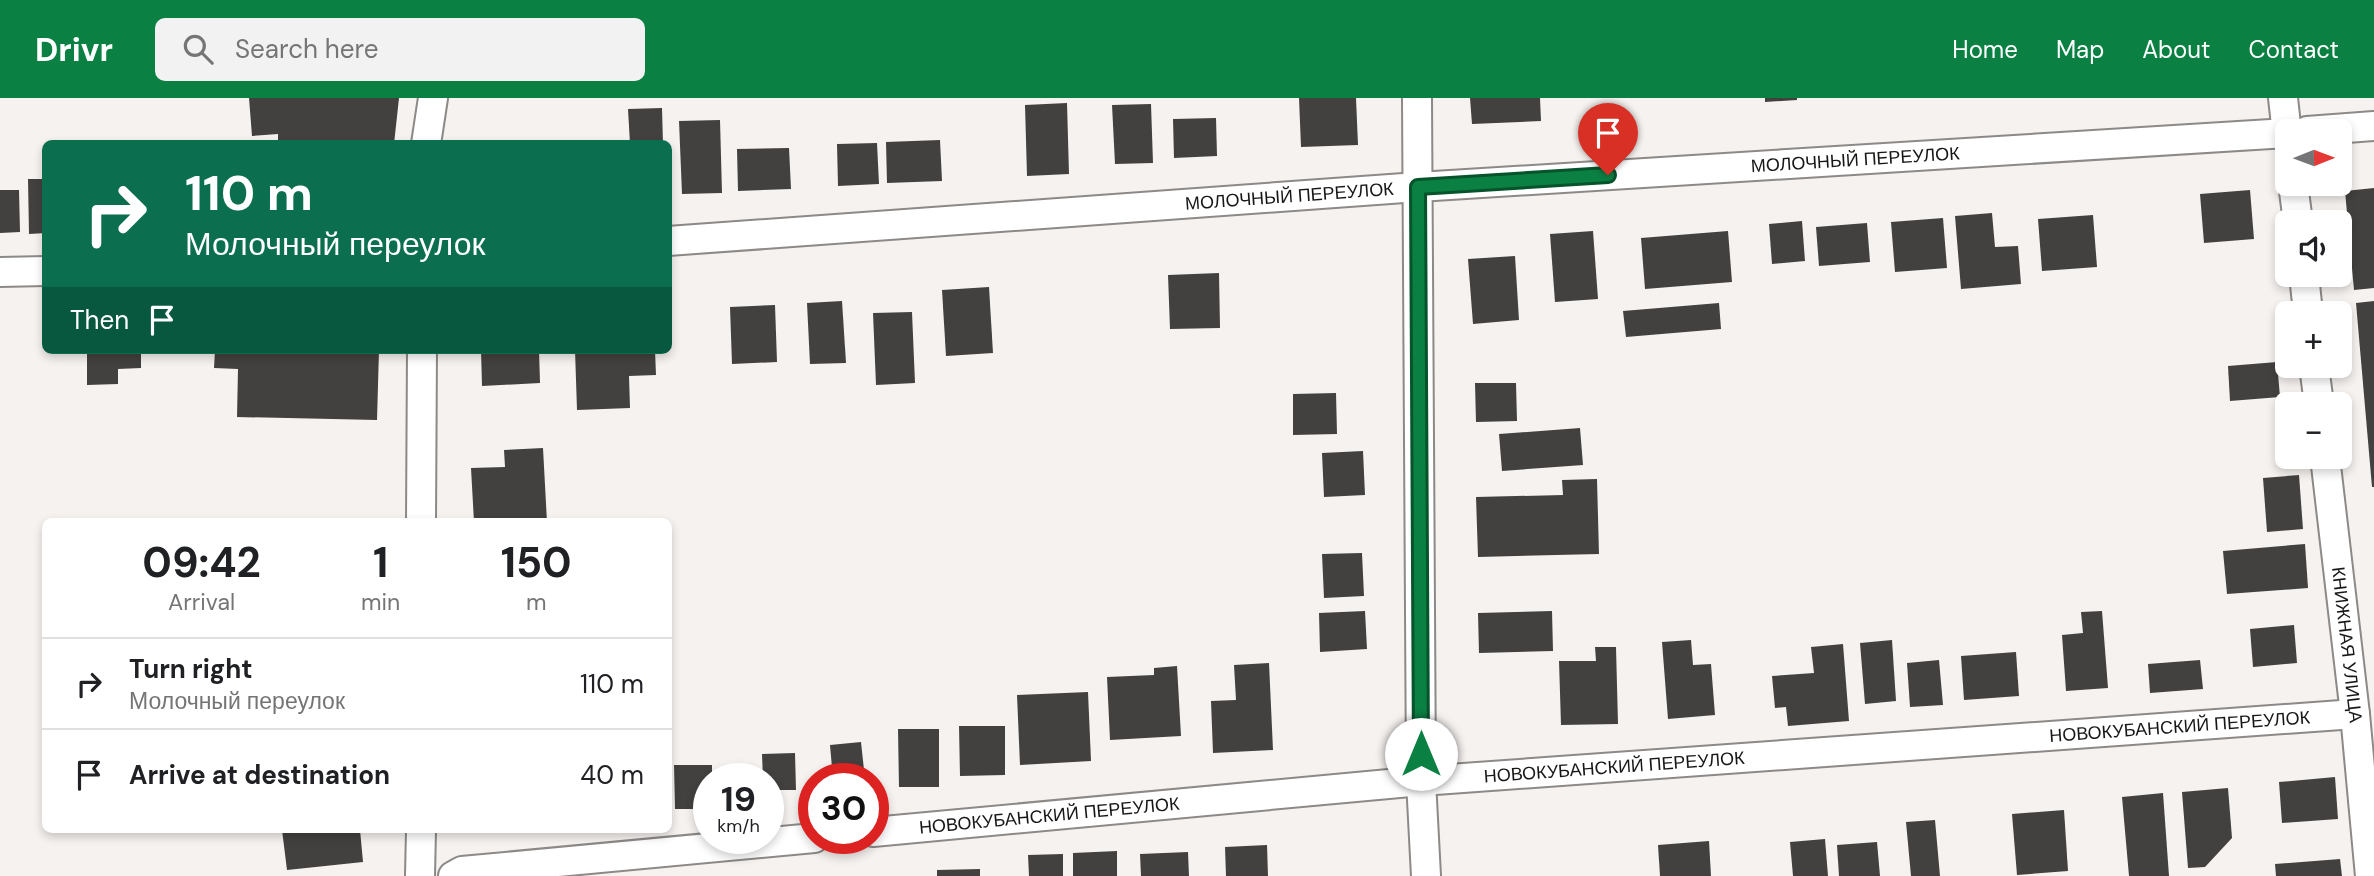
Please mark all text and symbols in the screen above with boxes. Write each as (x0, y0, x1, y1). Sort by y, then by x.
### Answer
search box (155, 18, 645, 81)
text: Drivr (35, 28, 113, 71)
icon: search (179, 30, 217, 68)
text: Search here (235, 32, 378, 66)
text: Home (1952, 34, 2018, 65)
text: Map (2056, 34, 2104, 65)
text: About (2142, 34, 2211, 65)
text: Contact (2249, 34, 2339, 65)
pin (1578, 103, 1638, 175)
icon: arrive (1589, 114, 1627, 152)
north arrow (2275, 119, 2352, 196)
map controls (2275, 119, 2352, 469)
street label: МОЛОЧНЫЙ ПЕРЕУЛОК (1750, 141, 1961, 178)
text: 110 m (185, 161, 313, 225)
icon: right (70, 168, 161, 259)
street label: МОЛОЧНЫЙ ПЕРЕУЛОК (1184, 177, 1395, 216)
button: sound (2275, 210, 2352, 287)
text: Молочный переулок (185, 223, 485, 265)
icon: arrive (143, 301, 181, 339)
button: + (2275, 301, 2352, 378)
text: Then (70, 303, 129, 337)
button: − (2275, 392, 2352, 469)
text: 09:42 (142, 535, 261, 590)
text: 1 (373, 535, 388, 590)
text: 150 (501, 535, 572, 590)
street label: КНИЖНАЯ УЛИЦА (2326, 565, 2368, 724)
text: Arrival (168, 587, 235, 617)
text: min (361, 587, 400, 617)
text: m (526, 587, 546, 617)
text: Turn right (129, 652, 253, 686)
icon: right (70, 665, 108, 703)
text: 110 m (580, 667, 644, 701)
text: Молочный переулок (129, 686, 345, 716)
street label: НОВОКУБАНСКИЙ ПЕРЕУЛОК (2048, 705, 2311, 748)
position arrow (1384, 717, 1458, 791)
street label: НОВОКУБАНСКИЙ ПЕРЕУЛОК (1483, 746, 1746, 788)
icon: arrive (70, 756, 108, 794)
text: Arrive at destination (129, 758, 390, 792)
text: 40 m (580, 758, 644, 792)
speed limit sign: 30 (798, 763, 889, 854)
text: 19 (721, 776, 756, 822)
street label: НОВОКУБАНСКИЙ ПЕРЕУЛОК (918, 791, 1181, 840)
text: km/h (717, 814, 760, 838)

